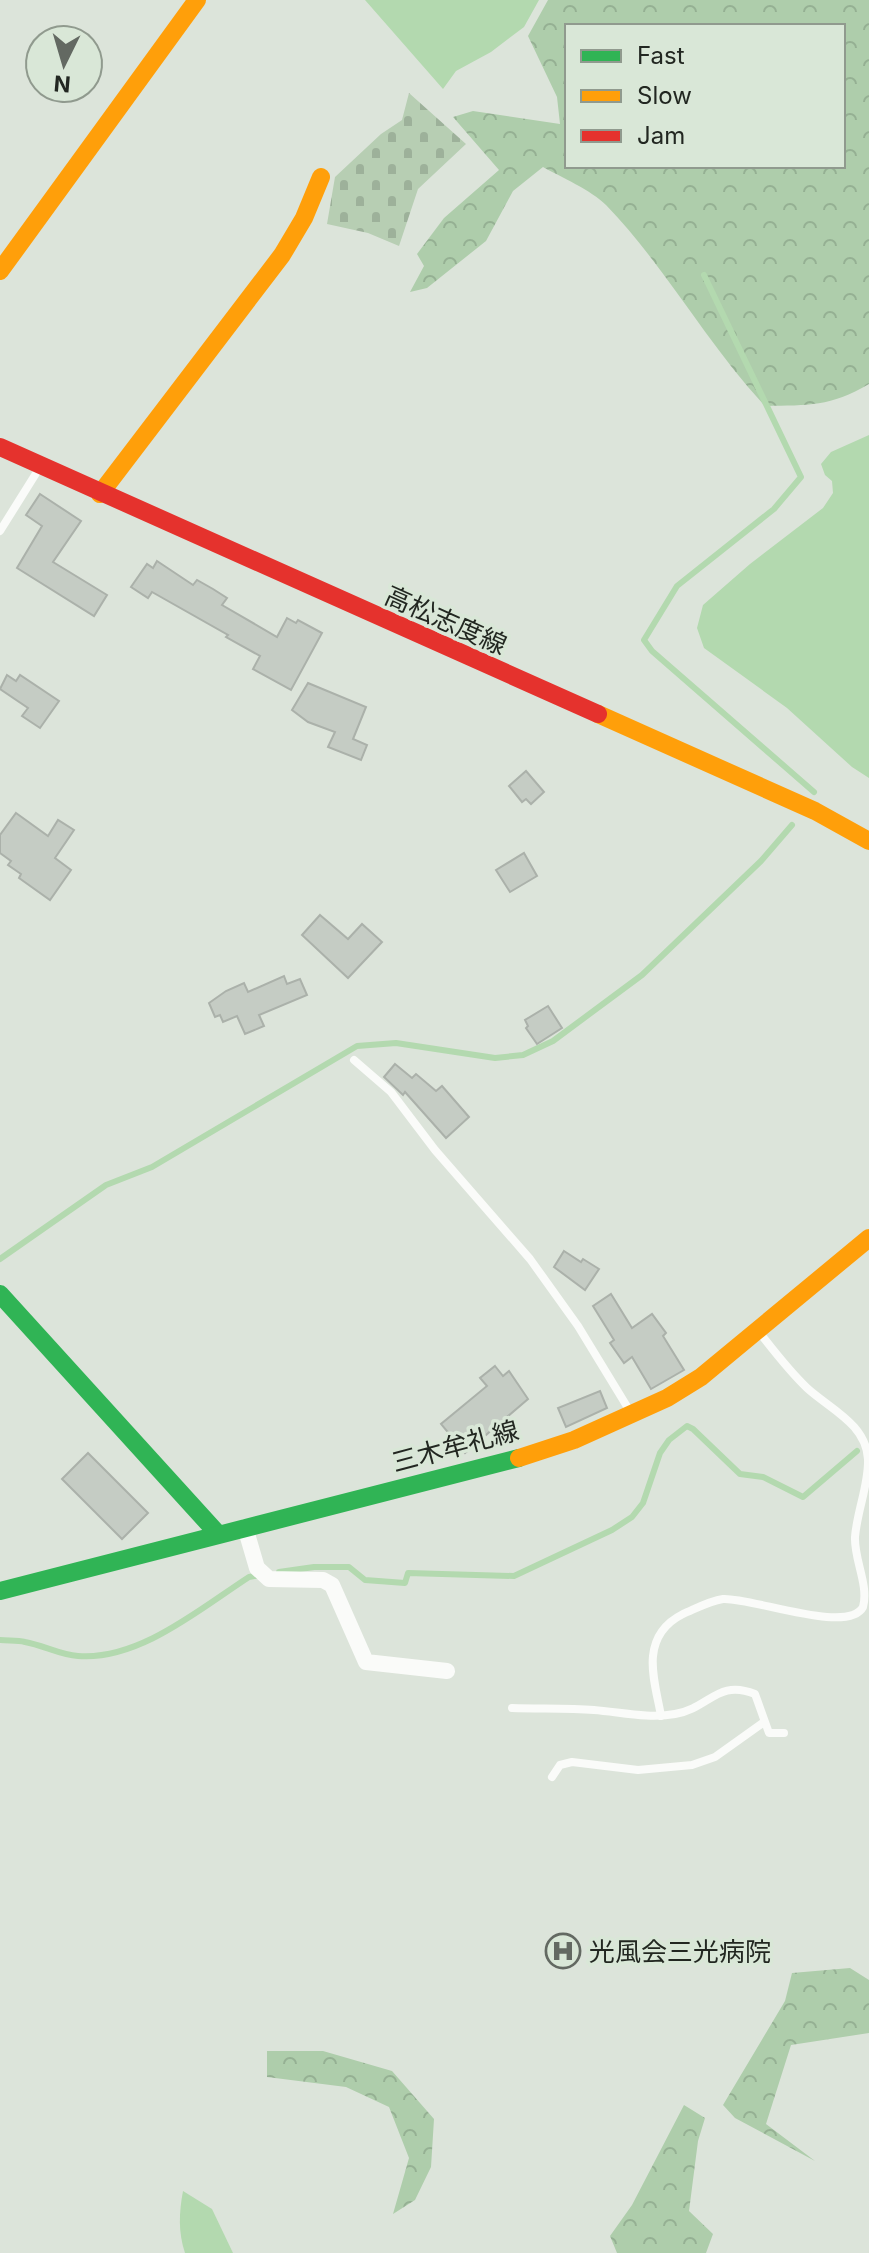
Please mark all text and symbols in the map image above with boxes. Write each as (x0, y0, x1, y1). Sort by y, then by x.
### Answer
north arrow (24, 24, 104, 104)
legend (565, 24, 845, 168)
text: Fast (637, 41, 685, 70)
text: N (53, 70, 72, 98)
text: Slow (637, 81, 692, 110)
text: Jam (637, 121, 685, 150)
street label: 高松志度線 (380, 579, 512, 661)
street label: 三木牟礼線 (388, 1414, 522, 1478)
hospital icon: 光風会三光病院 (544, 1932, 582, 1970)
place label: 光風会三光病院 (589, 1936, 771, 1967)

